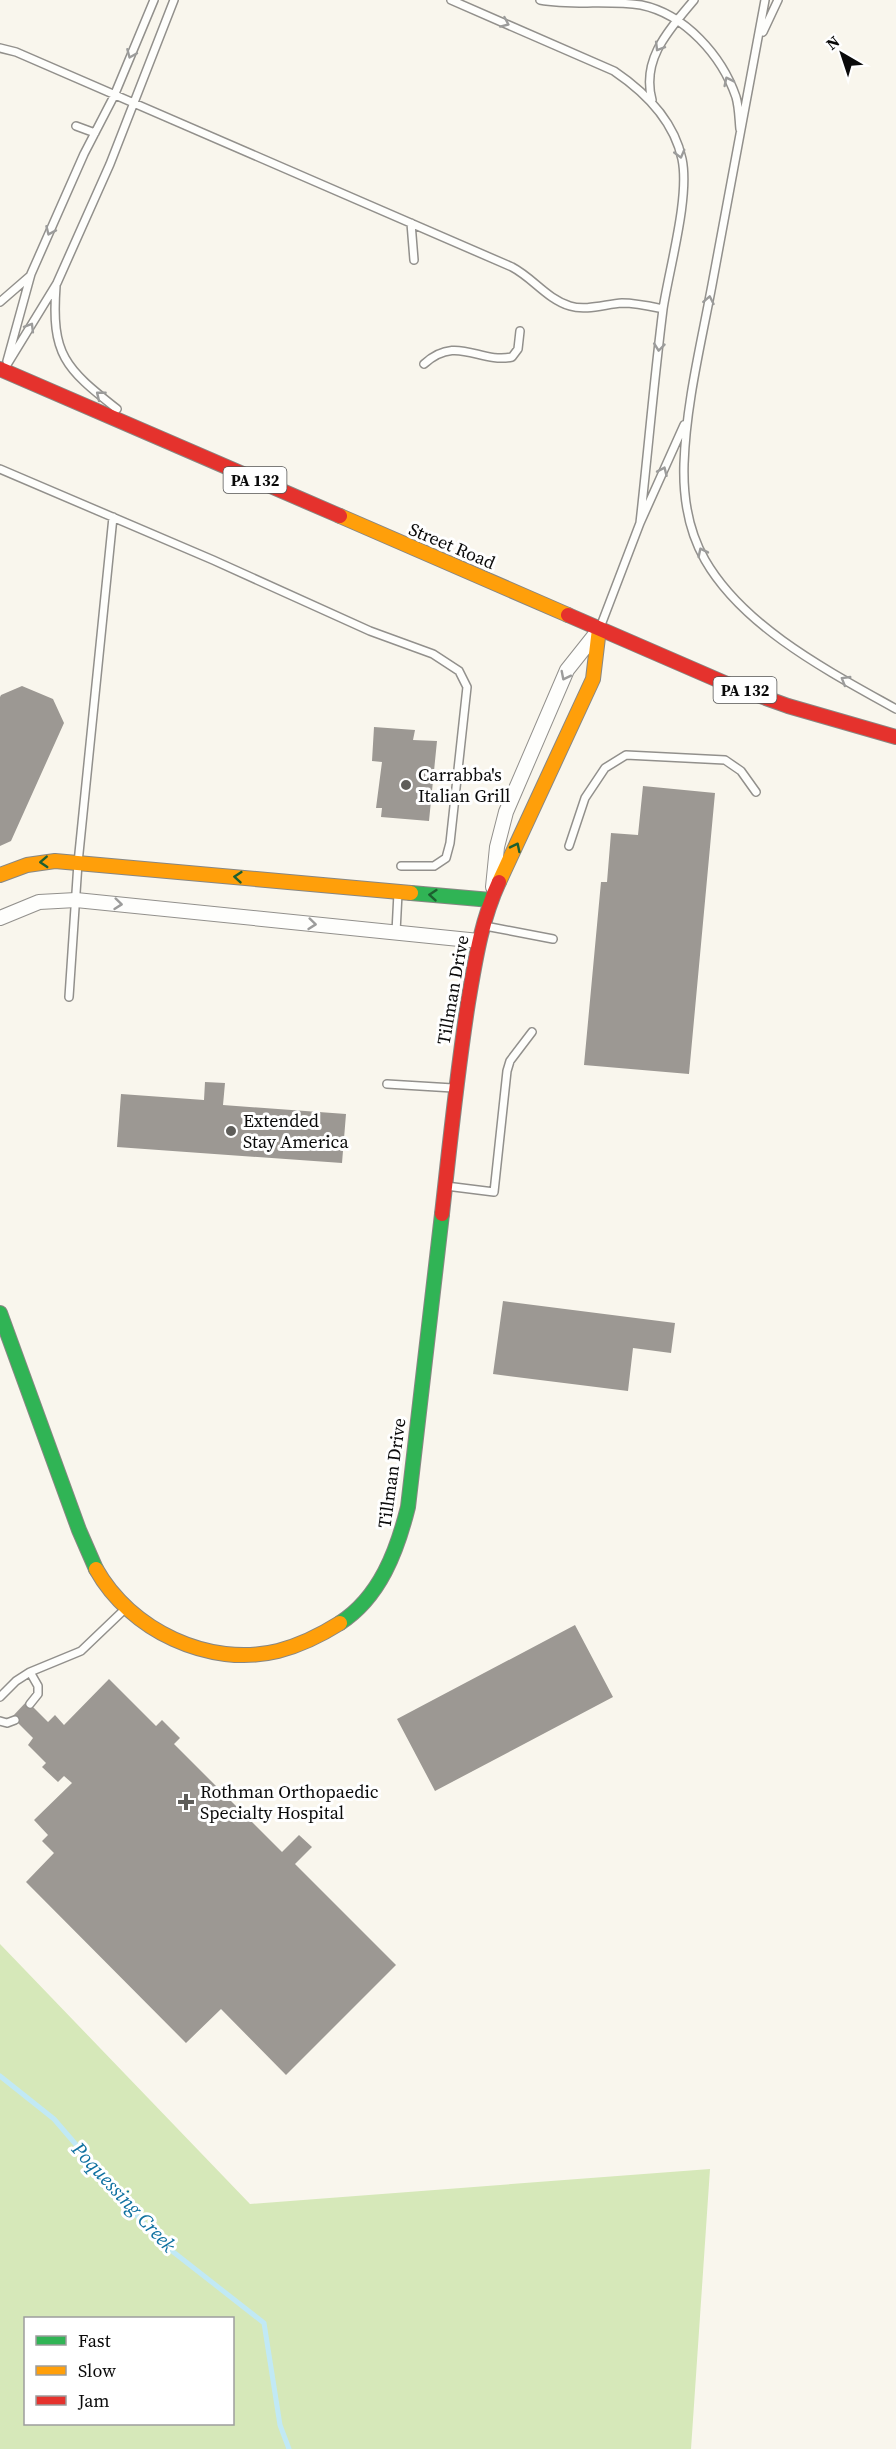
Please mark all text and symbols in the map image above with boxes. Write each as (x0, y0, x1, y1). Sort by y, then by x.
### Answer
one-way arrow (498, 16, 509, 28)
north arrow (812, 24, 872, 84)
text: N (821, 30, 844, 55)
one-way arrow (655, 41, 667, 51)
one-way arrow (126, 48, 138, 59)
one-way arrow (724, 76, 736, 87)
one-way arrow (672, 149, 685, 159)
one-way arrow (45, 225, 57, 236)
one-way arrow (702, 296, 715, 306)
one-way arrow (23, 323, 35, 333)
one-way arrow (654, 343, 666, 352)
one-way arrow (95, 392, 106, 403)
road number: PA 132 (224, 467, 286, 493)
one-way arrow (656, 467, 668, 478)
street label: Street Road (405, 516, 499, 575)
one-way arrow (697, 548, 709, 559)
one-way arrow (560, 670, 572, 681)
one-way arrow (841, 675, 851, 687)
road number: PA 132 (714, 677, 777, 703)
place label: Carrabba's Italian Grill (418, 762, 510, 808)
marker: Carrabba's Italian Grill (399, 778, 413, 792)
one-way arrow (509, 843, 521, 854)
one-way arrow (40, 855, 49, 868)
one-way arrow (234, 871, 243, 884)
one-way arrow (428, 889, 437, 902)
one-way arrow (113, 897, 122, 910)
one-way arrow (307, 917, 316, 930)
street label: Tillman Drive (431, 933, 474, 1047)
place label: Extended Stay America (243, 1108, 349, 1154)
marker: Extended Stay America (224, 1124, 238, 1138)
street label: Tillman Drive (371, 1416, 412, 1530)
place label: Rothman Orthopaedic Specialty Hospital (200, 1779, 379, 1825)
marker: Rothman Orthopaedic Specialty Hospital (177, 1793, 195, 1811)
water label: Poquessing Creek (65, 2135, 183, 2259)
legend (24, 2317, 234, 2425)
text: Fast (78, 2328, 111, 2353)
text: Slow (78, 2358, 116, 2383)
text: Jam (77, 2388, 110, 2413)

